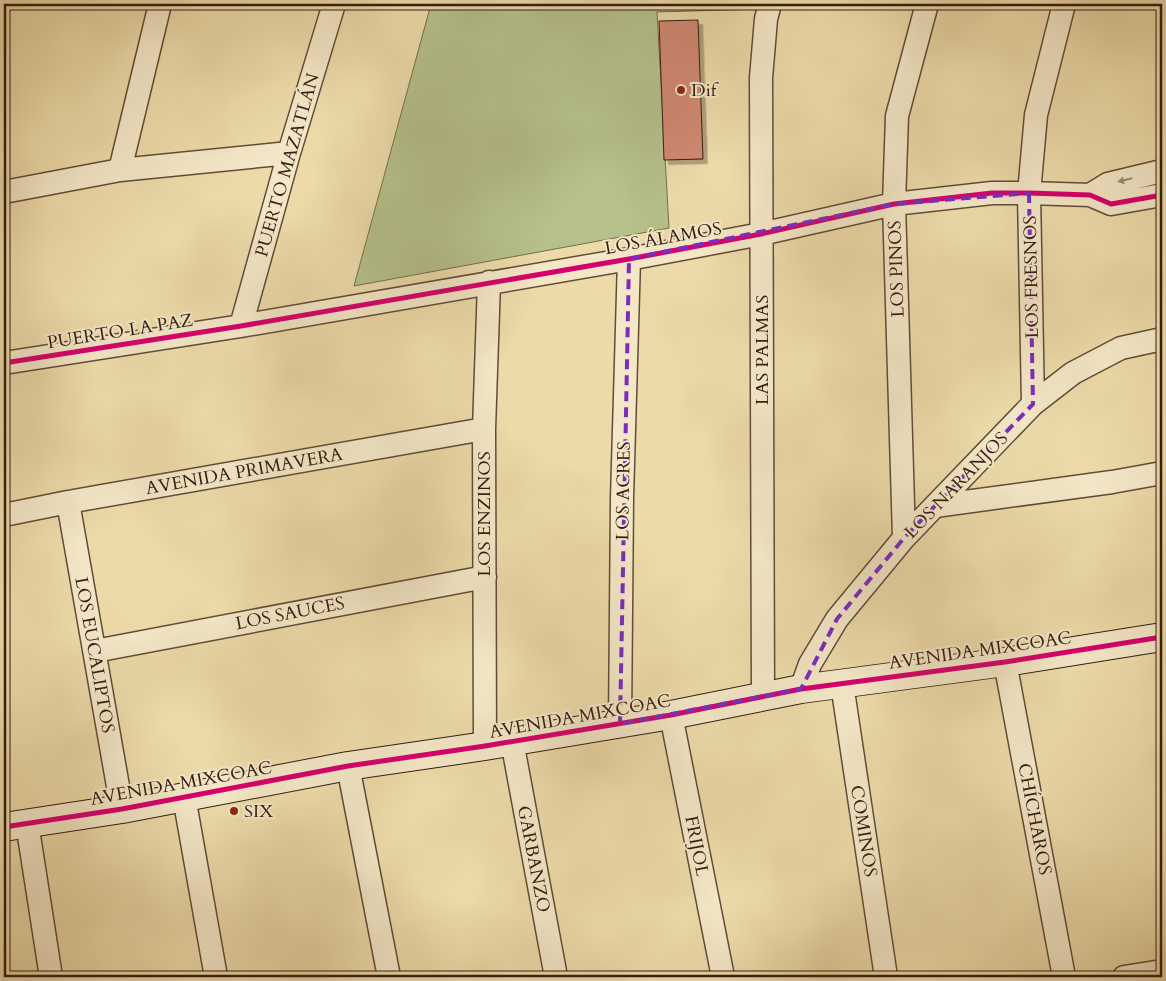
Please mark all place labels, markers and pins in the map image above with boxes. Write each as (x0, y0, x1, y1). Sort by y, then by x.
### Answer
place label: Dif (691, 78, 720, 103)
marker: Dif (675, 84, 687, 96)
place label: SIX (244, 799, 274, 824)
marker: SIX (228, 805, 240, 817)

